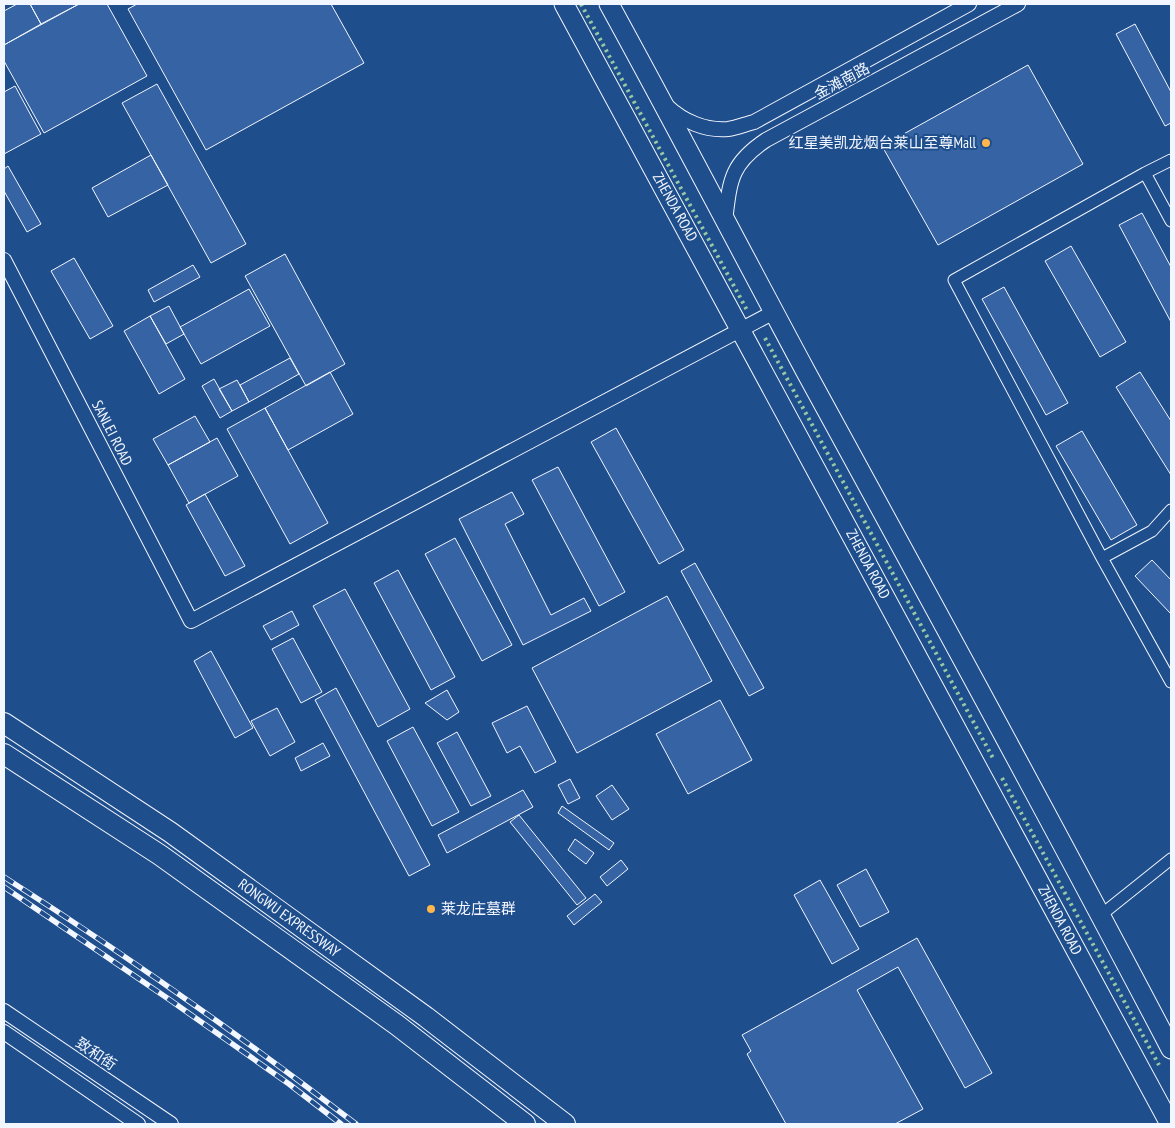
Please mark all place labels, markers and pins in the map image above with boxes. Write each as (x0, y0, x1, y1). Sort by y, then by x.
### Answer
place label: 红星美凯龙烟台莱山至尊Mall (788, 133, 977, 152)
marker: 红星美凯龙烟台莱山至尊Mall (980, 137, 992, 149)
place label: 莱龙庄墓群 (441, 899, 516, 918)
marker: 莱龙庄墓群 (425, 903, 437, 915)

